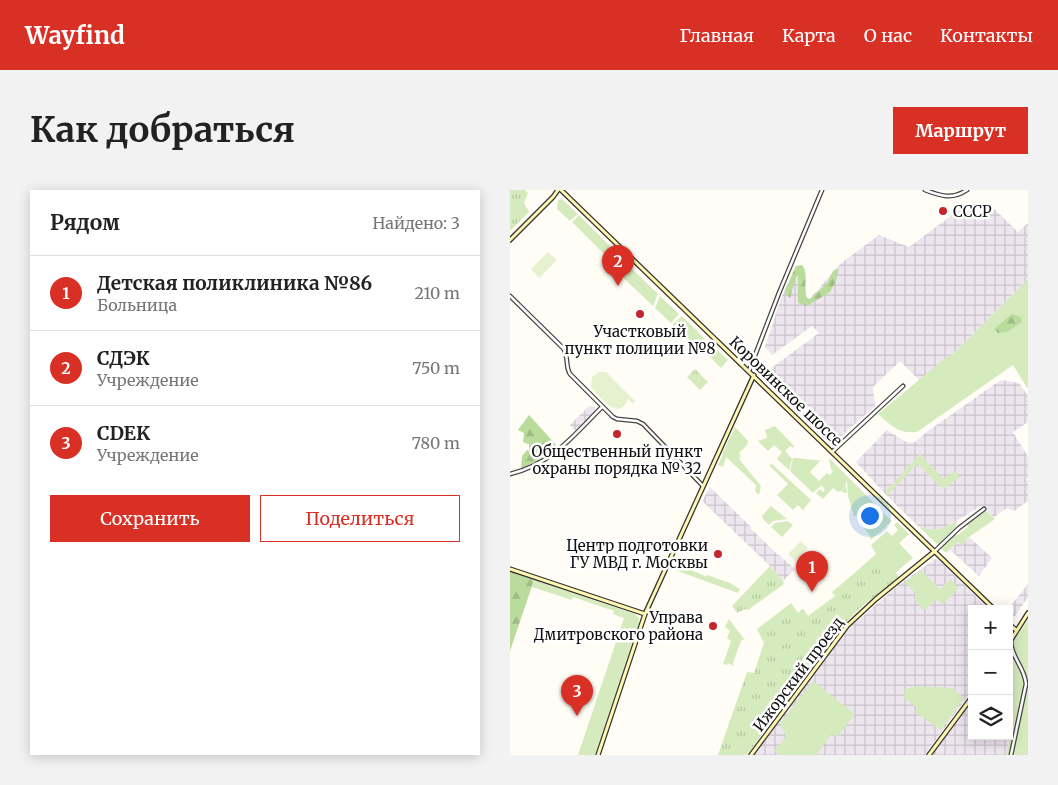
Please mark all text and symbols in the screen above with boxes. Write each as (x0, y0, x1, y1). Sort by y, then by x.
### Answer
text: Wayfind (25, 20, 125, 51)
text: Главная (679, 24, 754, 47)
text: Карта (782, 24, 836, 47)
text: О нас (864, 24, 912, 47)
text: Контакты (940, 24, 1033, 47)
button: Маршрут (893, 107, 1028, 154)
text: Как добраться (30, 108, 295, 152)
place label: СССР (953, 202, 992, 221)
marker: СССР (937, 205, 949, 217)
text: Рядом (50, 209, 120, 236)
text: Найдено: 3 (373, 213, 460, 233)
pin: 2 (602, 245, 634, 286)
text: Детская поликлиника №86 (97, 271, 372, 295)
text: 1 (62, 283, 70, 303)
text: 210 m (415, 283, 460, 303)
text: Больница (97, 295, 177, 315)
marker: Участковый пункт полиции №8 (634, 308, 646, 320)
place label: Участковый пункт полиции №8 (565, 322, 716, 358)
street label: Коровинское шоссе (725, 332, 847, 450)
text: СДЭК (97, 346, 150, 370)
text: 2 (61, 358, 71, 378)
text: 750 m (412, 358, 460, 378)
text: Учреждение (97, 370, 199, 390)
text: CDEK (97, 421, 150, 445)
marker: Общественный пункт охраны порядка № 32 (611, 428, 623, 440)
text: 3 (61, 433, 71, 453)
text: 780 m (412, 433, 460, 453)
place label: Общественный пункт охраны порядка № 32 (531, 442, 703, 478)
text: Учреждение (97, 445, 199, 465)
button: Сохранить (50, 495, 250, 542)
button: Поделиться (260, 495, 460, 542)
your location (857, 503, 883, 529)
place label: Центр подготовки ГУ МВД г. Москвы (566, 536, 708, 572)
marker: Центр подготовки ГУ МВД г. Москвы (712, 548, 724, 560)
pin: 1 (796, 551, 828, 592)
map controls (968, 605, 1013, 740)
button: + (968, 605, 1013, 650)
place label: Управа Дмитровского района (534, 608, 703, 644)
street label: Ижорский проезд (749, 613, 847, 735)
marker: Управа Дмитровского района (707, 620, 719, 632)
button: − (968, 650, 1013, 695)
pin: 3 (561, 675, 593, 716)
button: layers (968, 695, 1013, 740)

